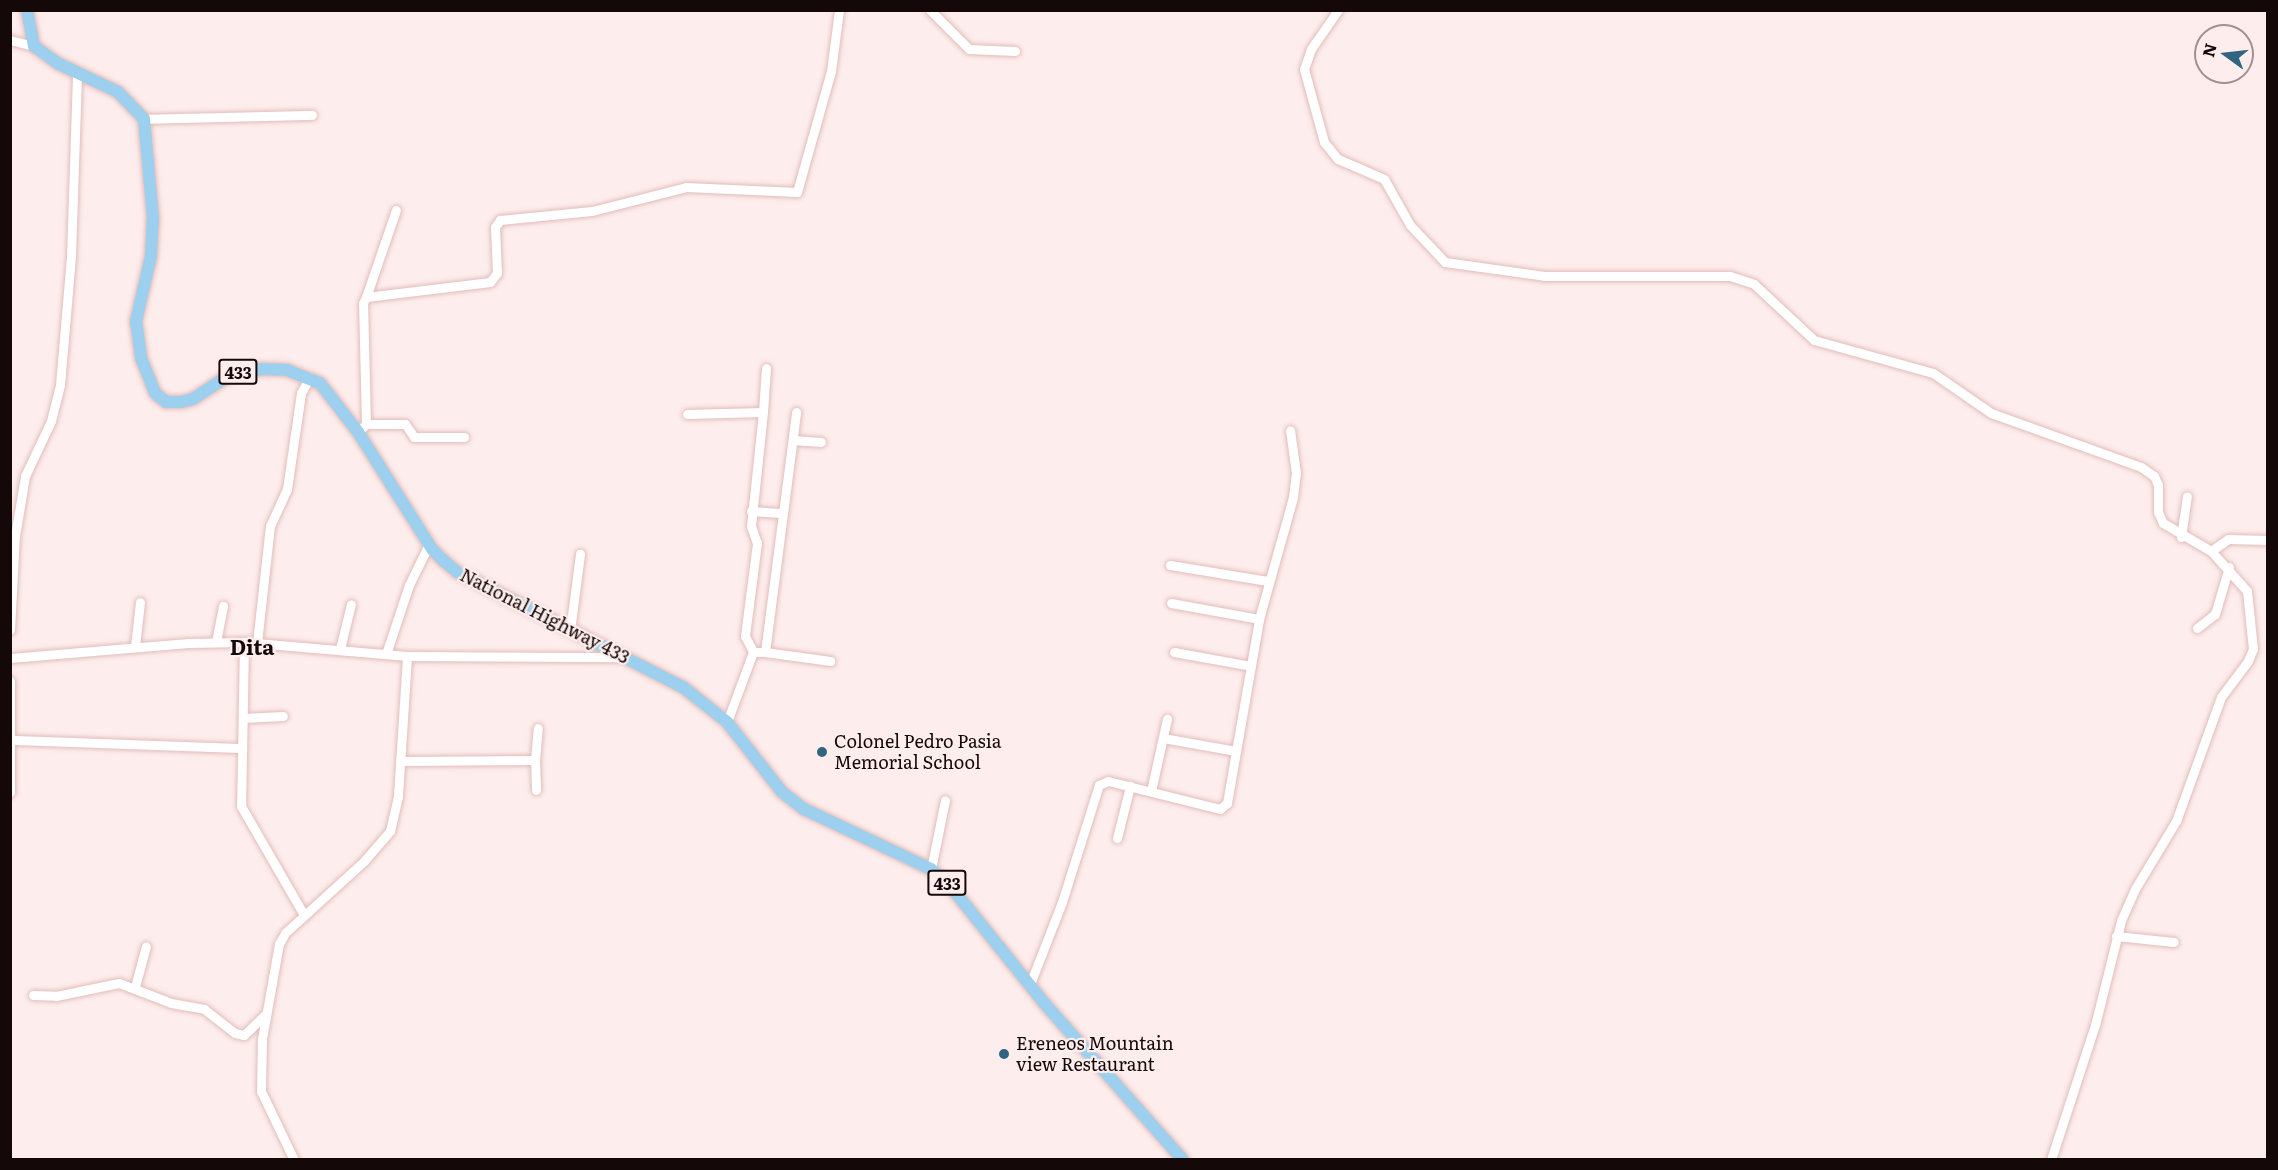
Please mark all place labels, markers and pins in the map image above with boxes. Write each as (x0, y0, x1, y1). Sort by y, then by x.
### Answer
place label: Colonel Pedro Pasia Memorial School (834, 731, 1001, 774)
marker: Colonel Pedro Pasia Memorial School (815, 745, 829, 759)
place label: Ereneos Mountain view Restaurant (1016, 1033, 1174, 1076)
marker: Ereneos Mountain view Restaurant (997, 1047, 1011, 1061)

